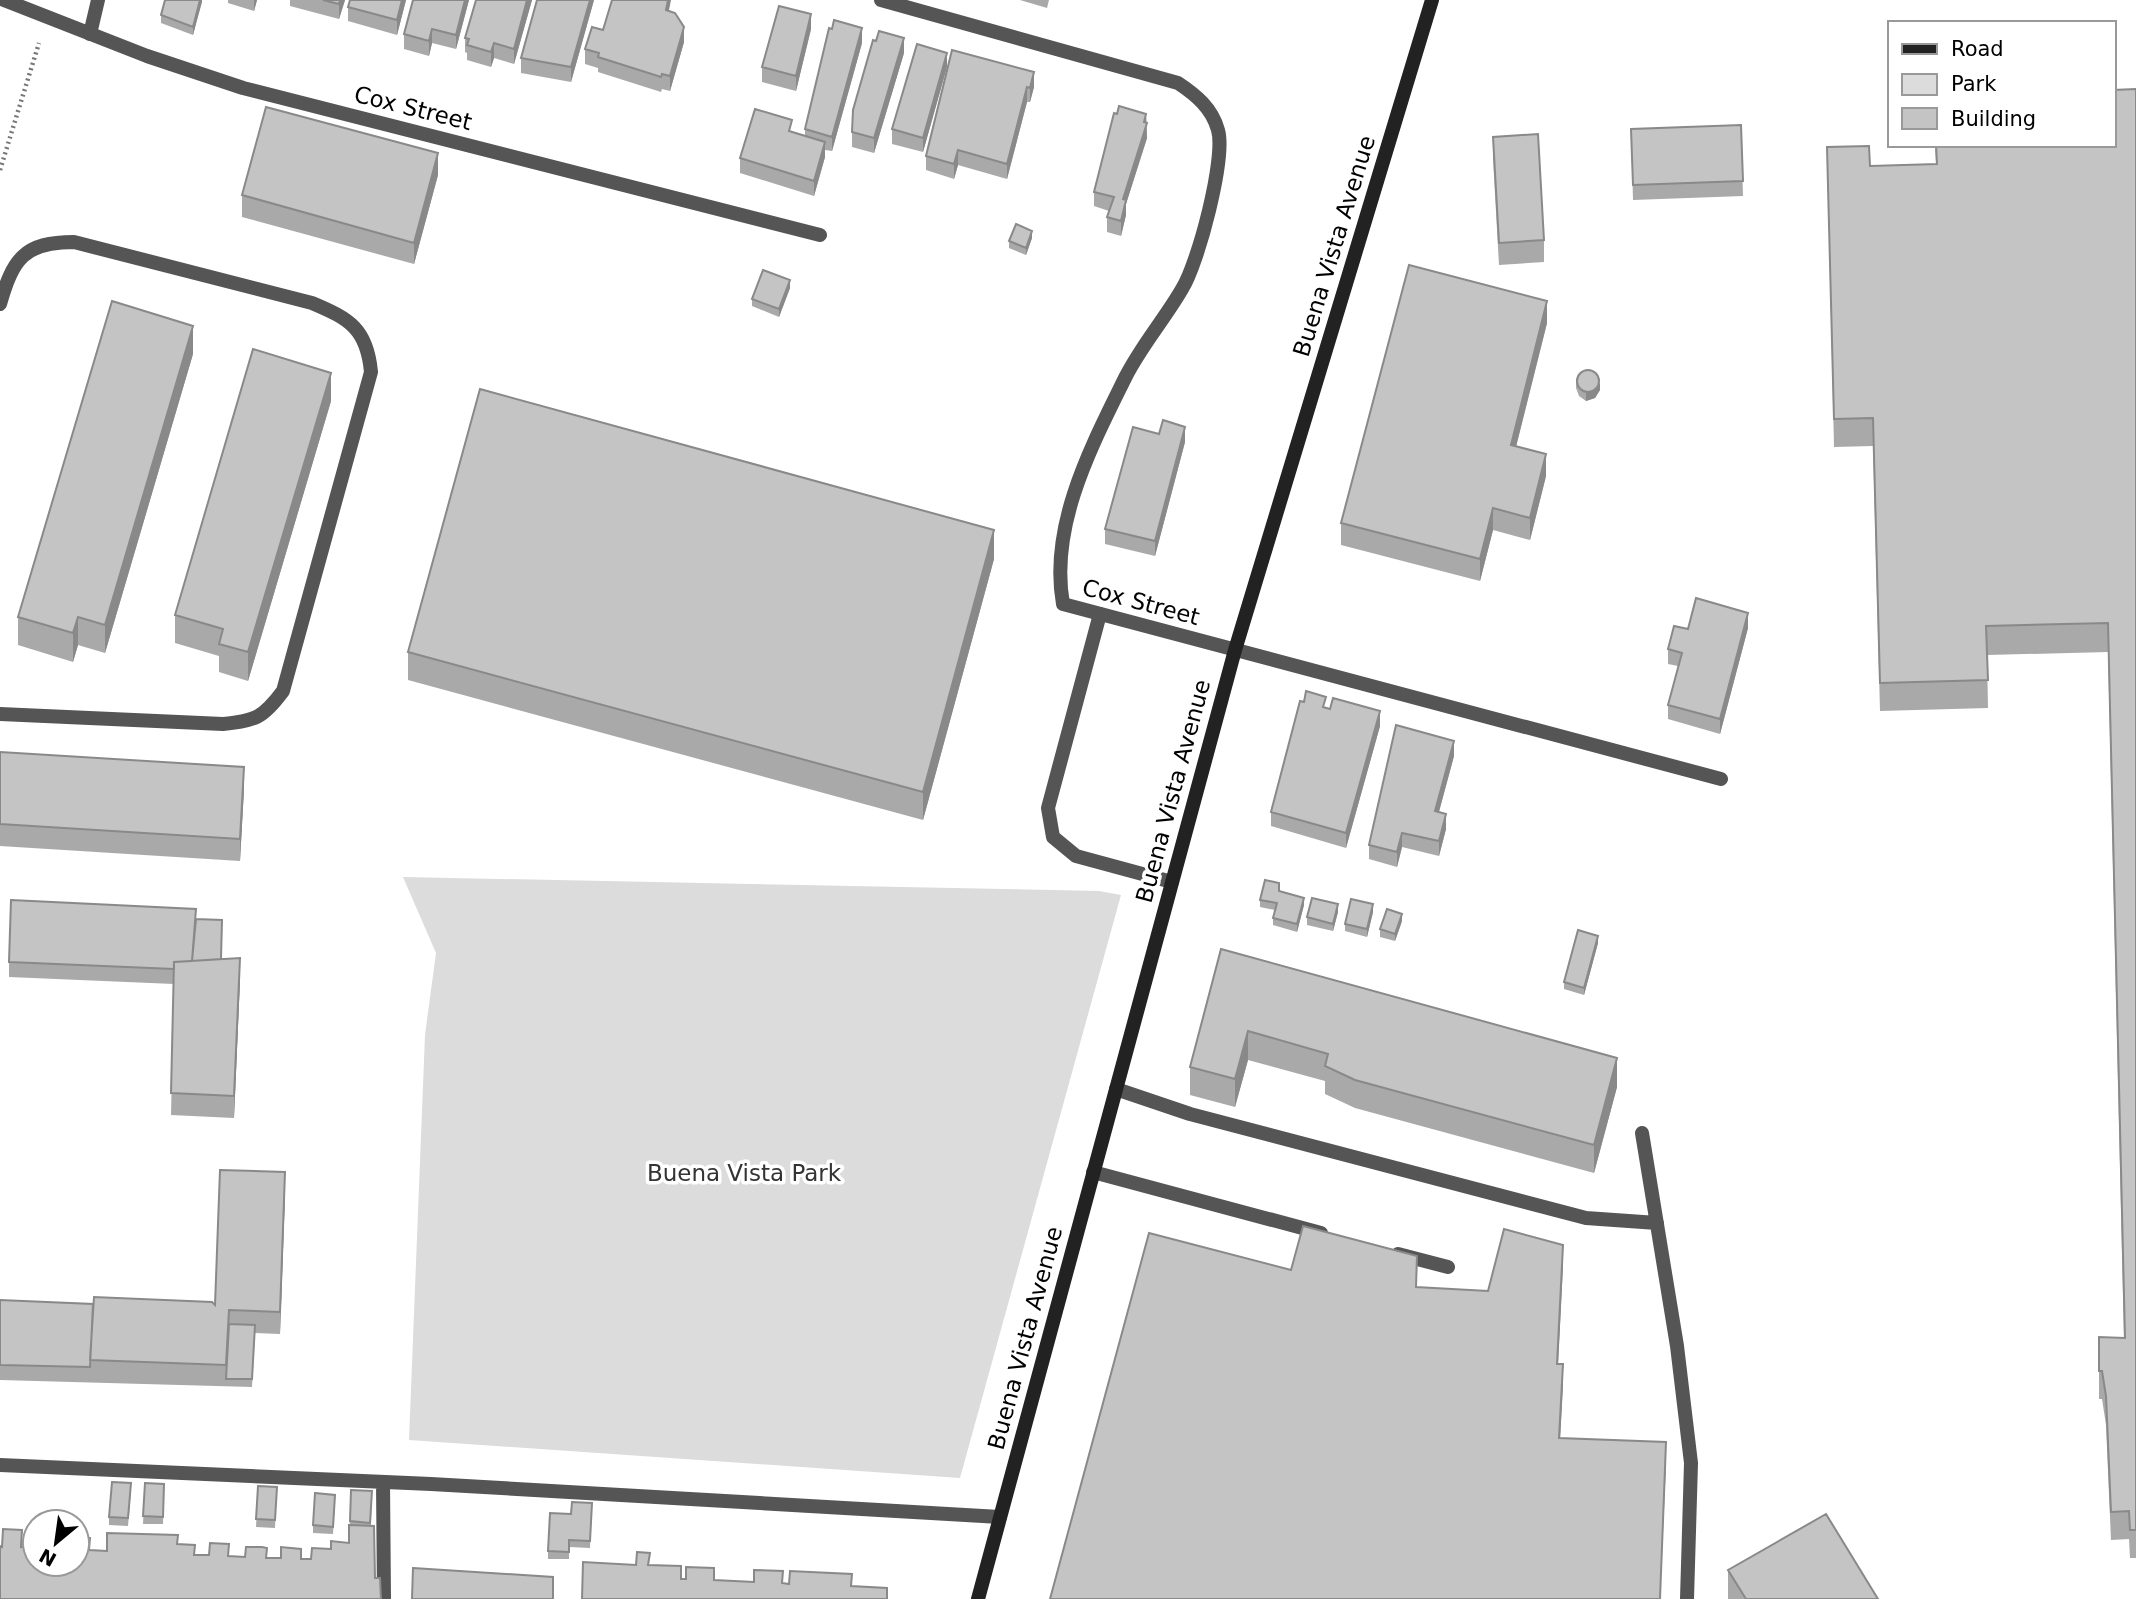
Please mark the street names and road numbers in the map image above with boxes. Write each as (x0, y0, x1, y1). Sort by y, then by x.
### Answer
street label: Cox Street (352, 81, 474, 135)
street label: Buena Vista Avenue (1288, 132, 1380, 360)
street label: Cox Street (1080, 574, 1202, 630)
street label: Buena Vista Avenue (1131, 677, 1215, 905)
street label: Buena Vista Avenue (983, 1224, 1067, 1452)

